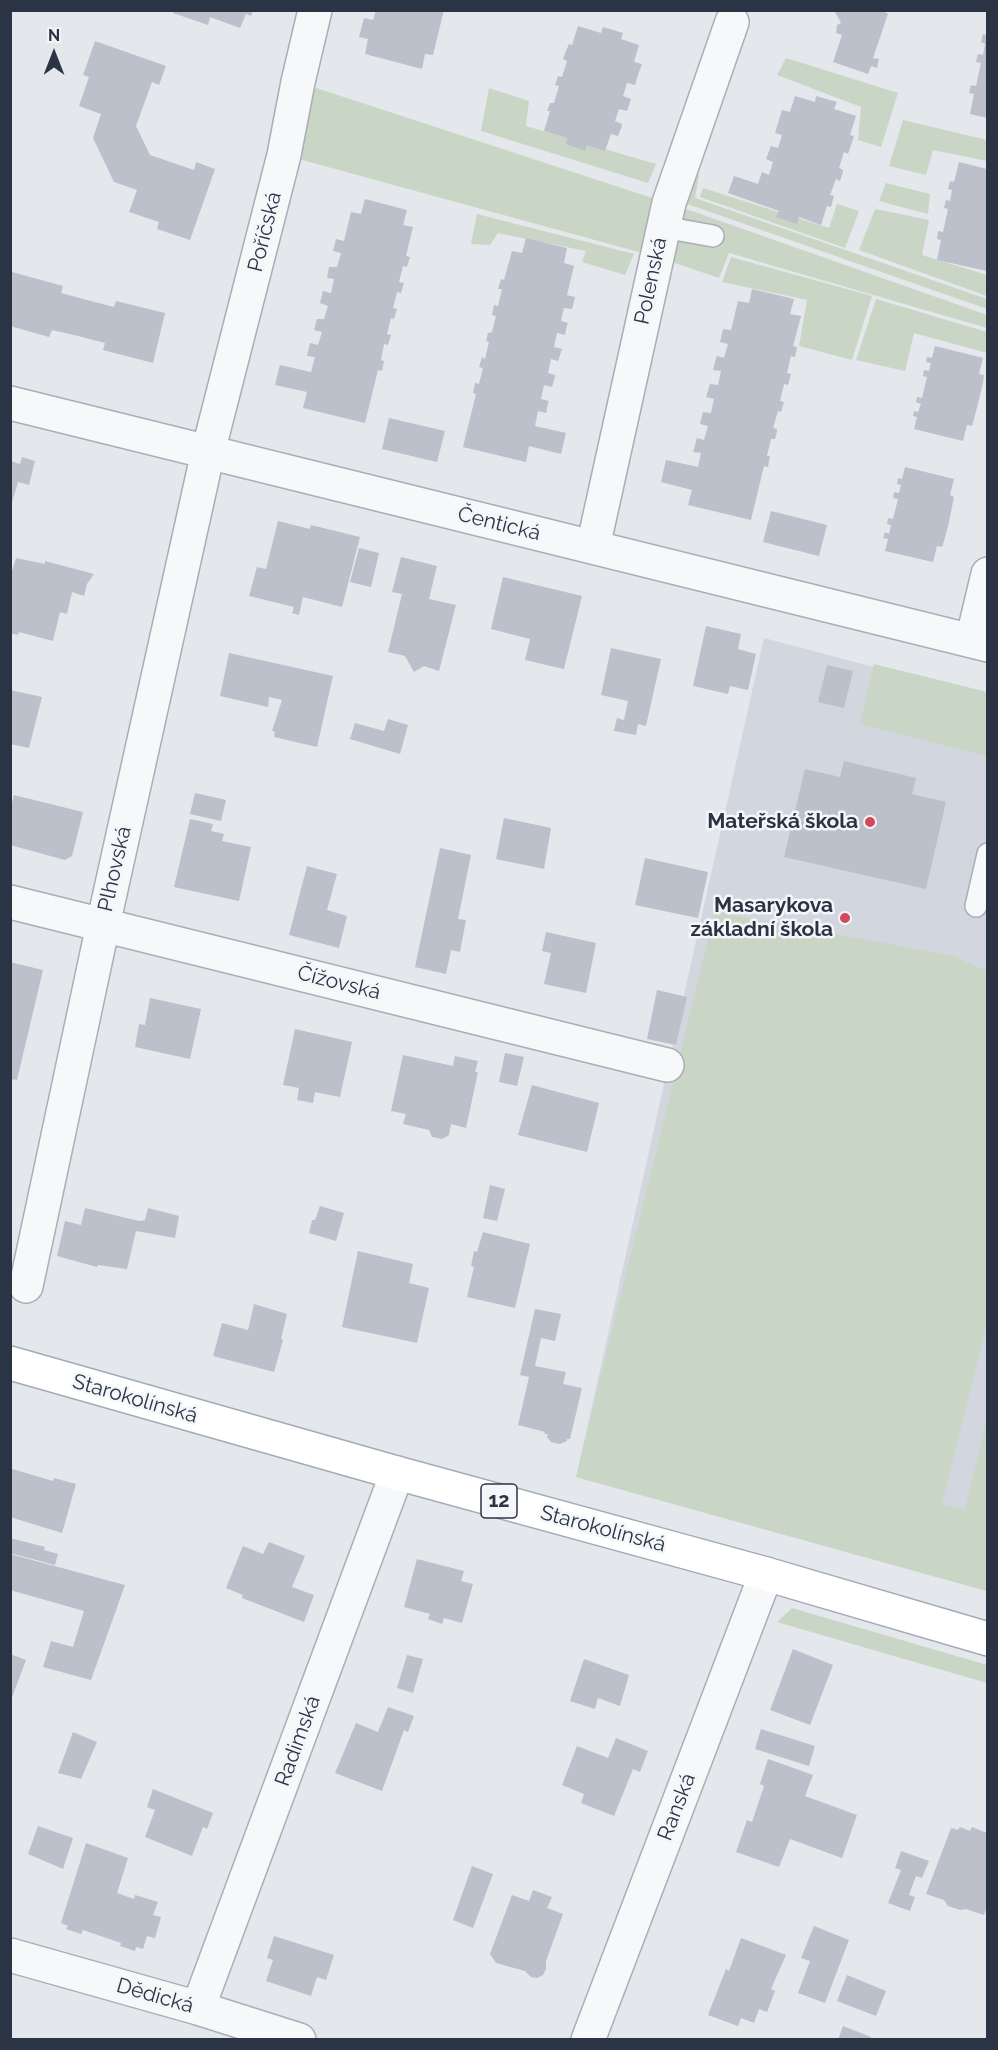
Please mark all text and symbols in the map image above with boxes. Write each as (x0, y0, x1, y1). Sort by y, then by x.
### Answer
north arrow (24, 24, 84, 84)
text: N (48, 26, 60, 45)
street label: Poříčská (243, 189, 287, 275)
street label: Polenská (629, 235, 673, 327)
street label: Čentická (455, 502, 543, 546)
place label: Mateřská škola (707, 809, 858, 835)
marker: Mateřská škola (863, 815, 877, 829)
street label: Plhovská (93, 824, 137, 914)
place label: Masarykova základní škola (691, 893, 833, 943)
marker: Masarykova základní škola (838, 911, 852, 925)
street label: Čížovská (295, 961, 383, 1005)
street label: Starokolínská (70, 1369, 200, 1429)
road number: 12 (481, 1484, 517, 1518)
street label: Starokolínská (538, 1500, 668, 1558)
street label: Radimská (270, 1692, 326, 1790)
street label: Ranská (653, 1770, 701, 1844)
street label: Dědická (114, 1973, 196, 2019)

